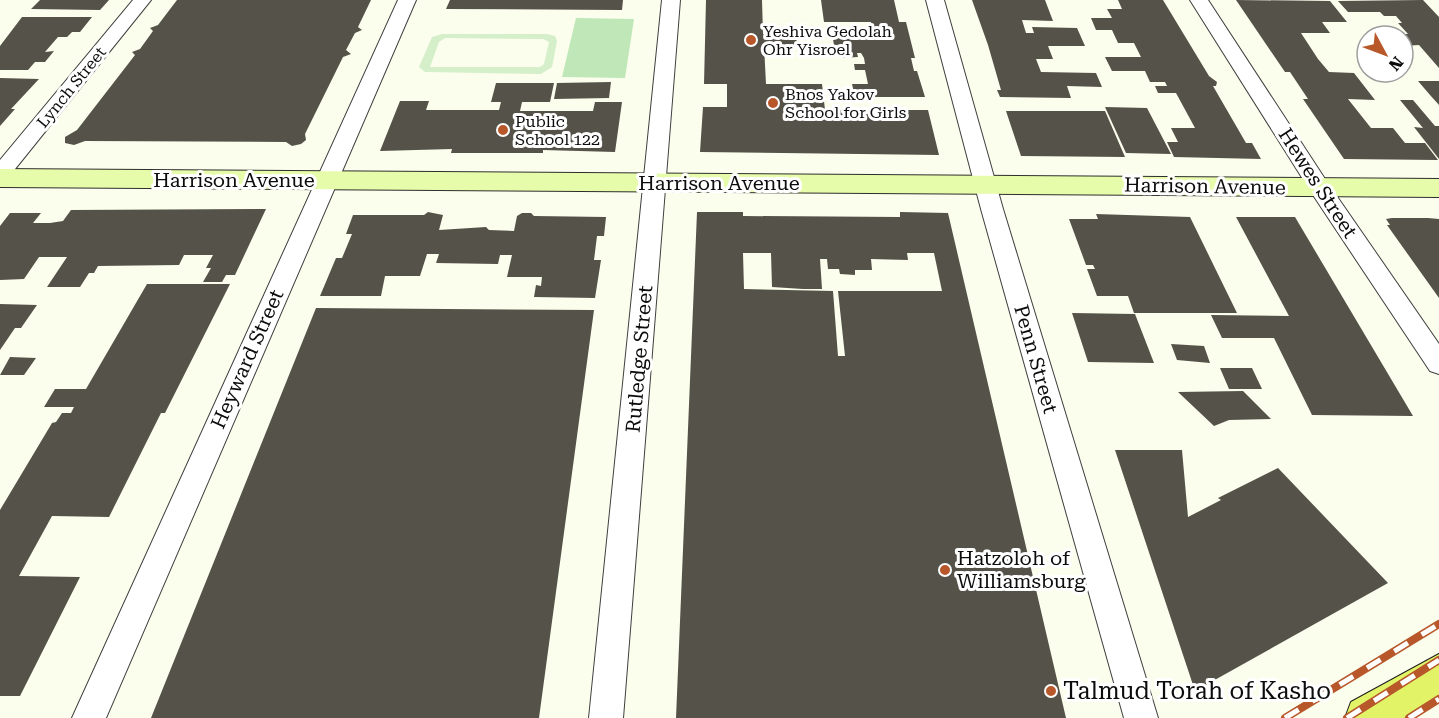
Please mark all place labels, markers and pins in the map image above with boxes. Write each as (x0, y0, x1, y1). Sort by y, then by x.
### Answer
place label: Yeshiva Gedolah Ohr Yisroel (763, 22, 892, 59)
marker: Yeshiva Gedolah Ohr Yisroel (744, 33, 758, 47)
place label: Bnos Yakov School for Girls (785, 85, 907, 122)
marker: Bnos Yakov School for Girls (766, 96, 780, 110)
place label: Public School 122 (515, 112, 600, 149)
marker: Public School 122 (496, 123, 510, 137)
place label: Hatzoloh of Williamsburg (957, 546, 1086, 593)
marker: Hatzoloh of Williamsburg (938, 563, 952, 577)
place label: Talmud Torah of Kasho (1063, 677, 1331, 705)
marker: Talmud Torah of Kasho (1044, 684, 1058, 698)

